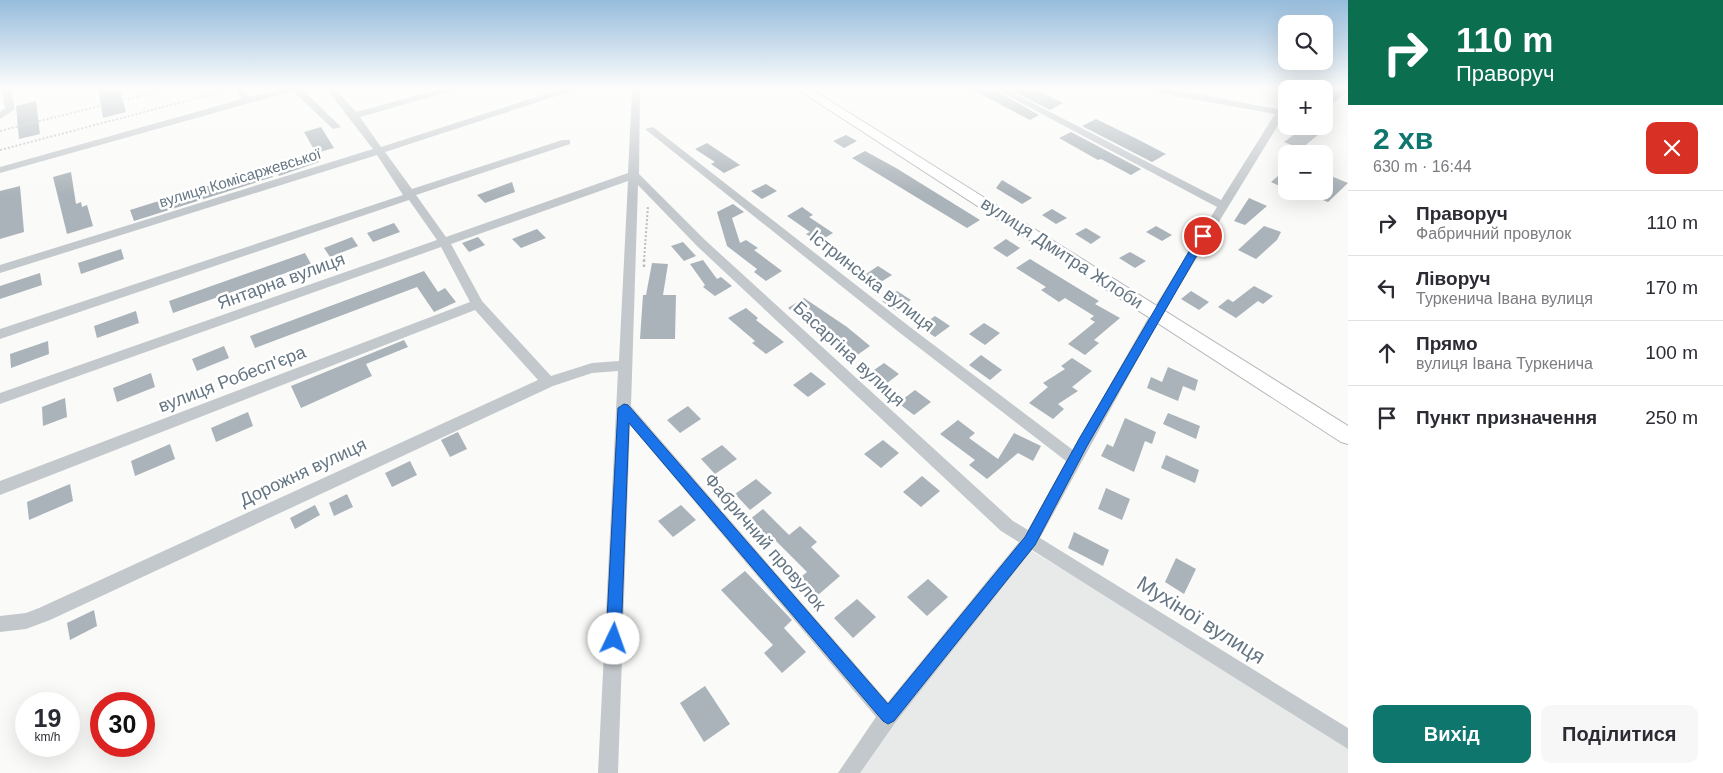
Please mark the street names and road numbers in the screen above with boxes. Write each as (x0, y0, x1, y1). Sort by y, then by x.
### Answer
street label: вулиця Комісаржевської (157, 145, 324, 210)
street label: вулиця Дмитра Жлоби (977, 193, 1147, 313)
street label: Істринська вулиця (806, 226, 938, 336)
street label: Янтарна вулиця (214, 249, 348, 313)
street label: Басаргіна вулиця (789, 297, 909, 411)
street label: вулиця Робесп'єра (156, 341, 309, 416)
street label: Дорожня вулиця (237, 434, 369, 510)
street label: Фабричний провулок (700, 470, 830, 615)
street label: Мухіної вулиця (1133, 571, 1269, 668)

